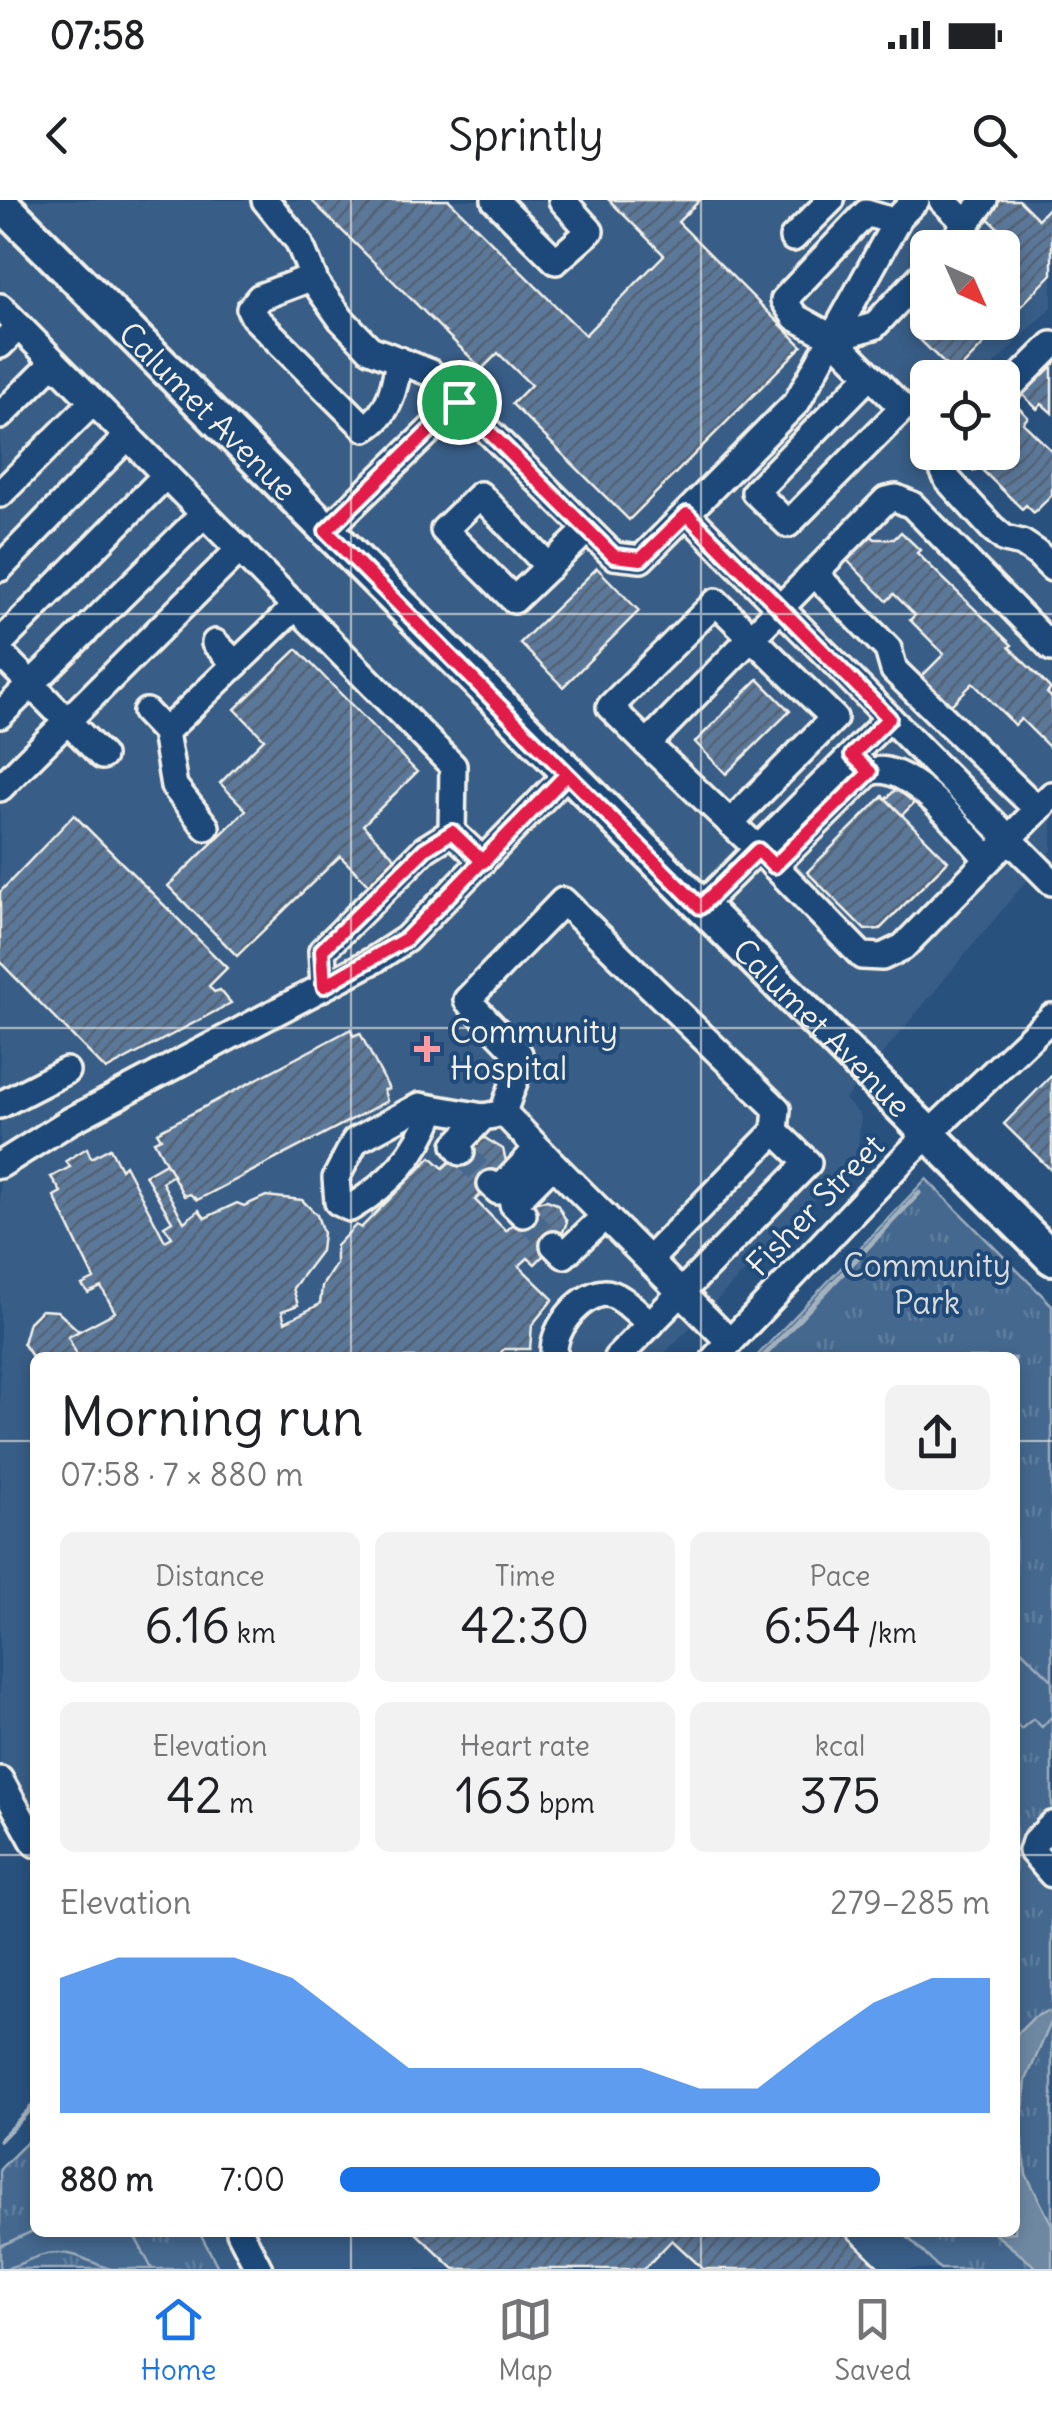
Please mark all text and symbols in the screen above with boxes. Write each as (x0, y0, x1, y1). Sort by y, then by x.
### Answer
text: 07:58 (50, 12, 145, 59)
text: Sprintly (448, 107, 604, 163)
icon: back (30, 108, 85, 163)
icon: search (967, 108, 1022, 163)
north arrow (910, 230, 1020, 340)
map controls (910, 230, 1020, 470)
street label: Calumet Avenue (110, 313, 306, 509)
pin (417, 360, 502, 445)
button: locate (910, 360, 1020, 470)
icon: arrive (432, 375, 487, 430)
street label: Calumet Avenue (724, 929, 920, 1125)
place label: Community Hospital (450, 1011, 618, 1089)
marker: Community Hospital (414, 1036, 440, 1062)
street label: Fisher Street (737, 1125, 893, 1285)
park label: Community Park (843, 1245, 1011, 1323)
text: Morning run (60, 1382, 364, 1451)
button: share (885, 1385, 990, 1490)
text: 07:58 · 7 × 880 m (60, 1454, 303, 1495)
text: Distance (155, 1558, 265, 1594)
text: Time (495, 1558, 555, 1594)
text: Pace (810, 1558, 870, 1594)
text: 6.16 (144, 1594, 230, 1657)
text: 42:30 (461, 1594, 589, 1657)
text: 6:54 (763, 1594, 861, 1657)
text: km (230, 1615, 276, 1651)
text: /km (861, 1615, 917, 1651)
text: Elevation (153, 1728, 267, 1764)
text: Heart rate (460, 1728, 590, 1764)
text: kcal (815, 1728, 865, 1764)
text: 42 (166, 1764, 223, 1827)
text: 163 (455, 1764, 532, 1827)
text: 375 (799, 1764, 881, 1827)
text: m (223, 1785, 254, 1821)
text: bpm (532, 1785, 595, 1821)
text: Elevation (60, 1882, 191, 1923)
text: 279–285 m (830, 1882, 990, 1923)
text: 880 m (60, 2159, 154, 2200)
text: 7:00 (220, 2159, 285, 2200)
tab: Home (141, 2292, 216, 2388)
tab: Map (498, 2292, 553, 2388)
tab: Saved (834, 2292, 911, 2388)

